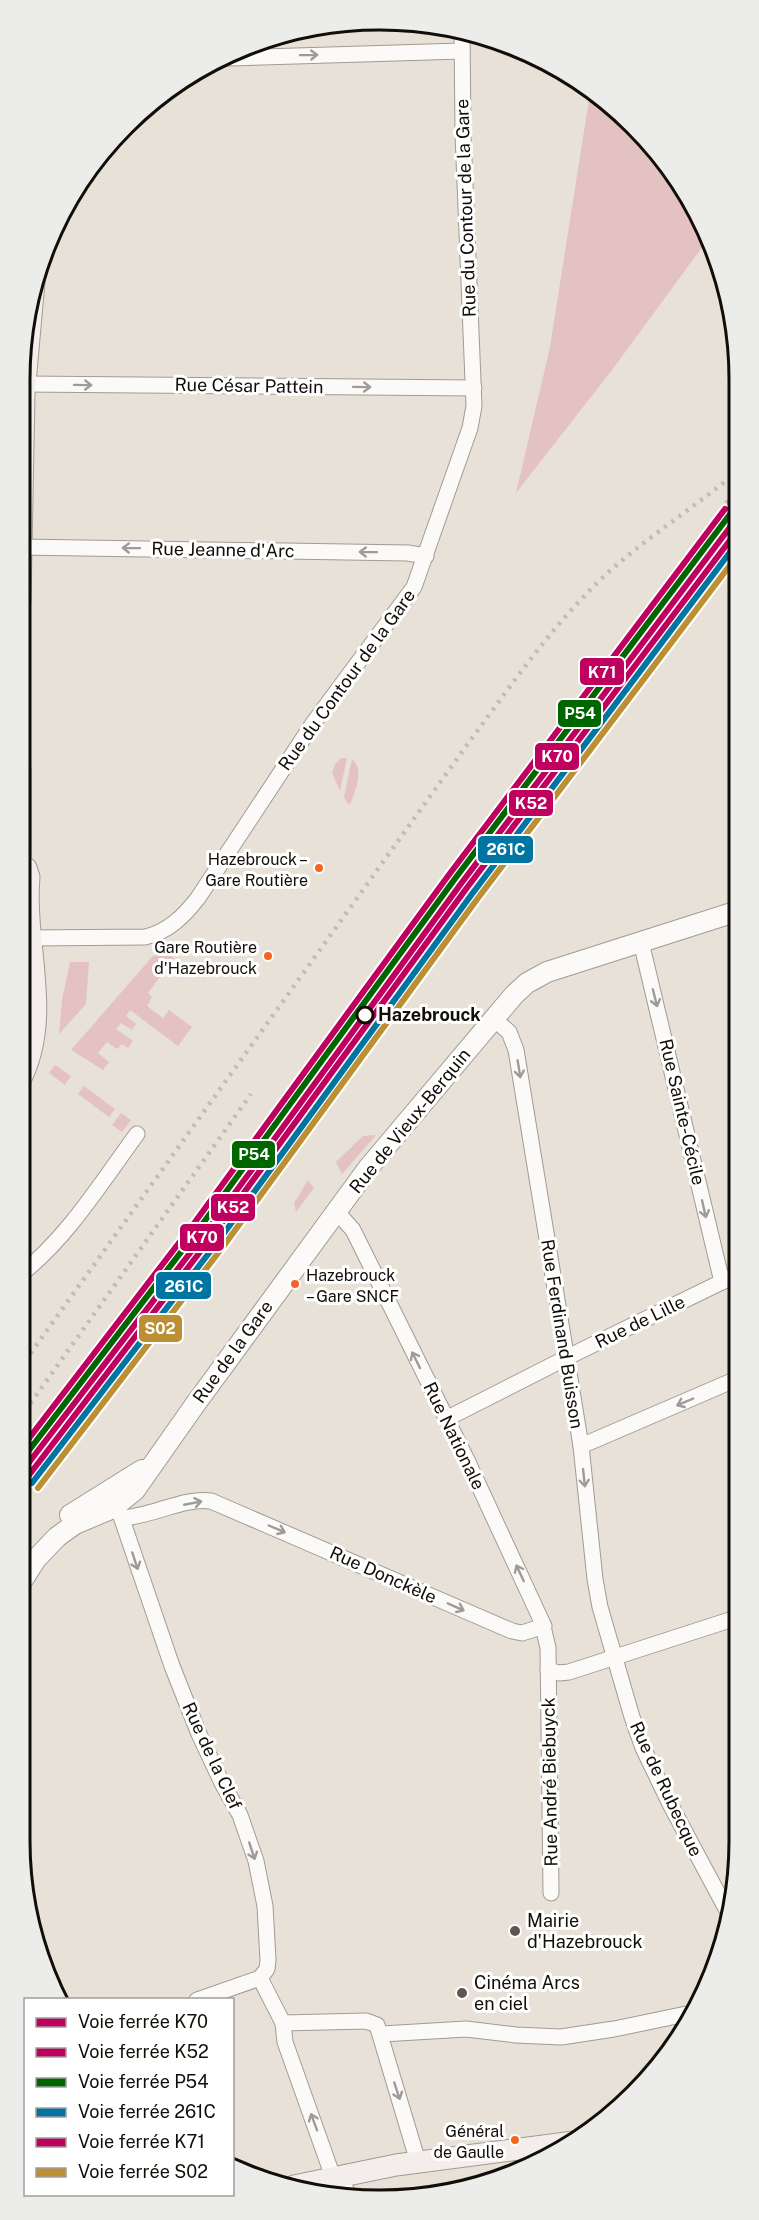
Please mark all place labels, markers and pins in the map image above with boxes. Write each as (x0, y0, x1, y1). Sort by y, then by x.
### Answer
place label: Hazebrouck – Gare Routière (205, 850, 308, 890)
marker: Hazebrouck – Gare Routière (313, 862, 325, 874)
place label: Gare Routière d'Hazebrouck (154, 938, 257, 978)
marker: Gare Routière d'Hazebrouck (262, 950, 274, 962)
place label: Hazebrouck (378, 1004, 481, 1025)
marker: Hazebrouck (356, 1006, 374, 1024)
place label: Hazebrouck – Gare SNCF (306, 1266, 399, 1306)
marker: Hazebrouck – Gare SNCF (289, 1278, 301, 1290)
place label: Mairie d'Hazebrouck (527, 1910, 643, 1952)
marker: Mairie d'Hazebrouck (508, 1924, 522, 1938)
place label: Cinéma Arcs en ciel (474, 1972, 580, 2014)
marker: Cinéma Arcs en ciel (455, 1986, 469, 2000)
place label: Général de Gaulle (434, 2122, 504, 2162)
marker: Général de Gaulle (509, 2134, 521, 2146)

